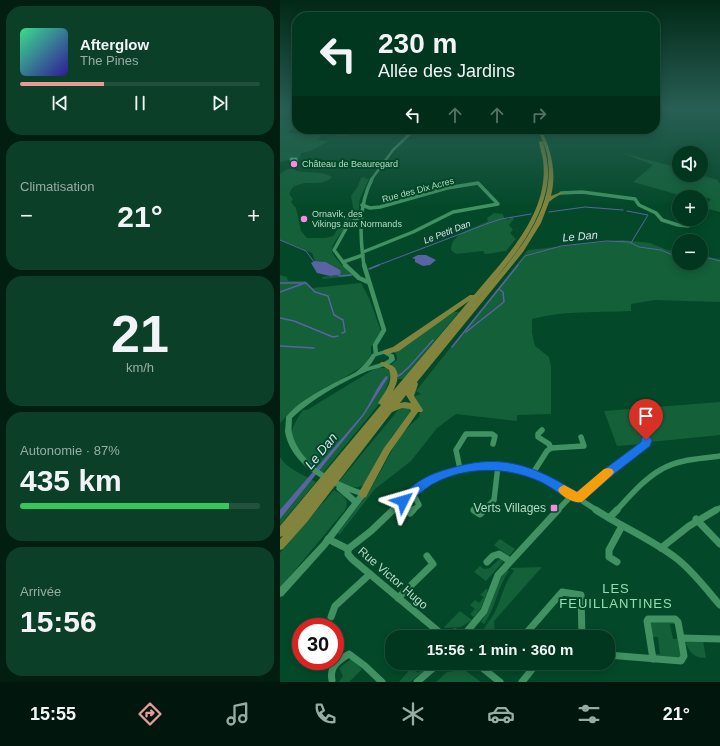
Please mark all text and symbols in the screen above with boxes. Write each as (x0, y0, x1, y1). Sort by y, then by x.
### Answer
icon: left (312, 28, 364, 80)
text: 230 m (378, 28, 457, 59)
text: Afterglow (80, 36, 149, 53)
text: The Pines (80, 53, 139, 68)
text: Allée des Jardins (378, 61, 515, 81)
icon: previous (49, 92, 71, 114)
icon: pause (129, 92, 151, 114)
icon: next (209, 92, 231, 114)
icon: left (402, 104, 424, 126)
icon: ahead (444, 104, 466, 126)
icon: ahead (486, 104, 508, 126)
icon: right (528, 104, 550, 126)
map controls (672, 146, 708, 270)
button: sound (672, 146, 708, 182)
marker: Château de Beauregard (289, 159, 299, 169)
place label: Château de Beauregard (302, 159, 398, 169)
street label: Rue des Dix Acres (381, 175, 456, 204)
text: Climatisation (20, 179, 94, 194)
button: + (672, 190, 708, 226)
text: 21° (117, 200, 163, 233)
text: − (20, 203, 33, 228)
text: + (247, 203, 260, 228)
place label: Ornavik, des Vikings aux Normands (312, 209, 402, 229)
marker: Ornavik, des Vikings aux Normands (299, 214, 309, 224)
water label: Le Petit Dan (422, 218, 472, 246)
water label: Le Dan (562, 228, 598, 244)
button: − (672, 234, 708, 270)
text: 21 (111, 305, 169, 363)
text: km/h (126, 360, 154, 375)
pin (629, 399, 663, 440)
icon: arrive (635, 405, 657, 427)
water label: Le Dan (302, 430, 340, 472)
text: Autonomie · 87% (20, 443, 120, 458)
text: 435 km (20, 464, 122, 497)
position arrow (382, 480, 424, 522)
place label: Verts Villages (474, 501, 546, 515)
marker: Verts Villages (549, 503, 559, 513)
street label: Rue Victor Hugo (355, 544, 431, 612)
district label: LES FEUILLANTINES (559, 581, 673, 611)
text: Arrivée (20, 584, 61, 599)
text: 15:56 (20, 605, 97, 638)
speed limit sign: 30 (292, 618, 344, 670)
text: 15:56 · 1 min · 360 m (427, 641, 573, 658)
icon: directions (136, 700, 164, 728)
icon: music (224, 700, 252, 728)
icon: phone (311, 700, 339, 728)
icon: climate (399, 700, 427, 728)
icon: car (487, 700, 515, 728)
icon: filters (575, 700, 603, 728)
text: 15:55 (30, 704, 76, 724)
text: 21° (663, 704, 690, 724)

